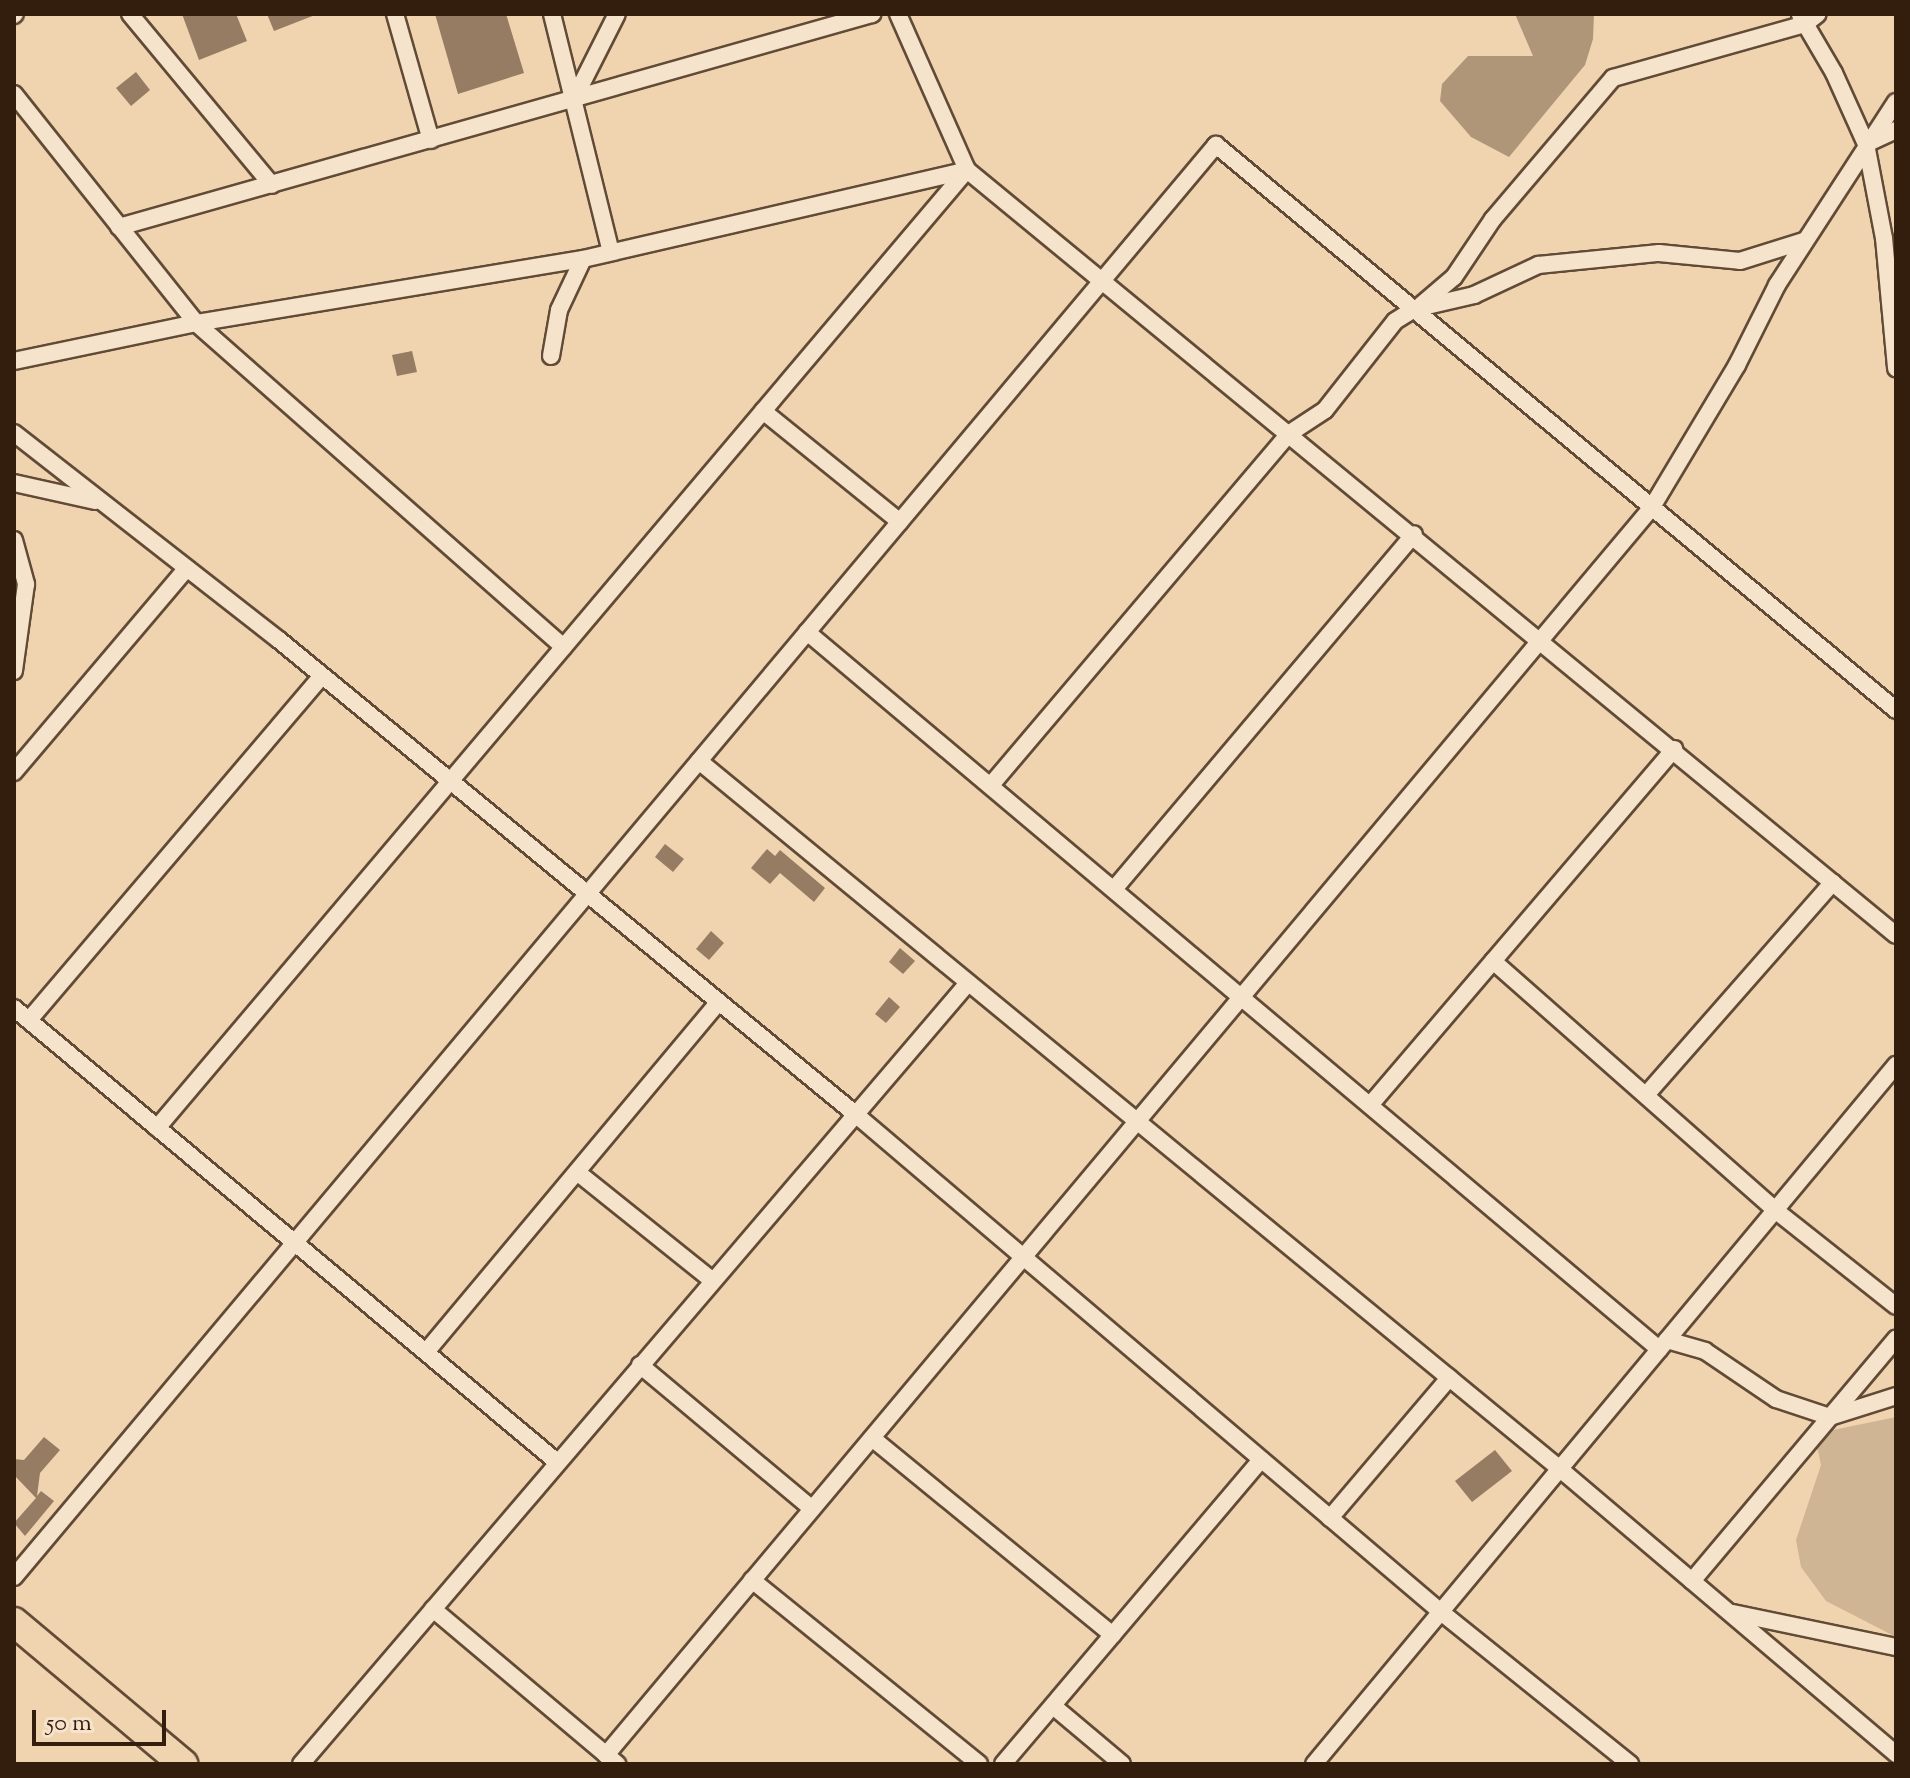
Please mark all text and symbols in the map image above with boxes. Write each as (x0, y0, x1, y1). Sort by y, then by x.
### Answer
scale bar (36, 1694, 170, 1744)
text: 50 m (46, 1707, 92, 1741)

